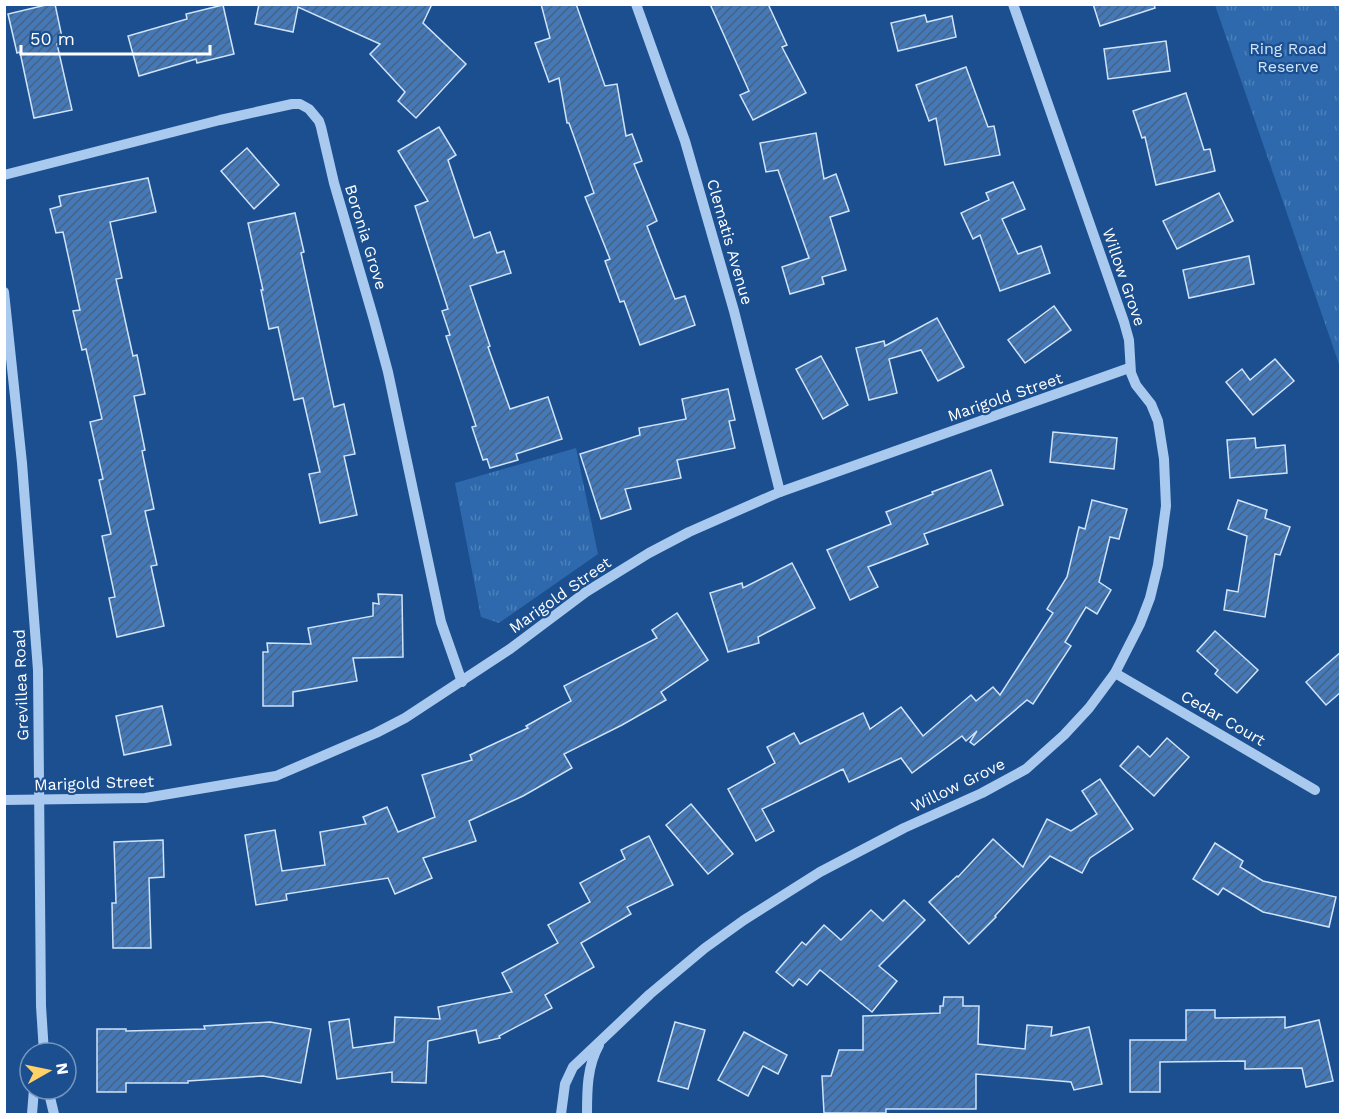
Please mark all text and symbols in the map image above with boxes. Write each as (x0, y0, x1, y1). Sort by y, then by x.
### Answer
scale bar (21, 18, 210, 56)
text: 50 m (30, 28, 75, 49)
park label: Ring Road Reserve (1249, 39, 1327, 76)
street label: Clematis Avenue (703, 177, 757, 307)
street label: Boronia Grove (341, 182, 391, 292)
street label: Willow Grove (1098, 226, 1150, 328)
street label: Marigold Street (945, 368, 1065, 426)
street label: Marigold Street (505, 553, 615, 637)
street label: Grevillea Road (10, 629, 32, 741)
street label: Cedar Court (1177, 686, 1269, 750)
street label: Willow Grove (908, 754, 1008, 816)
street label: Marigold Street (34, 771, 155, 795)
north arrow (18, 1041, 78, 1101)
text: N (52, 1061, 73, 1076)

